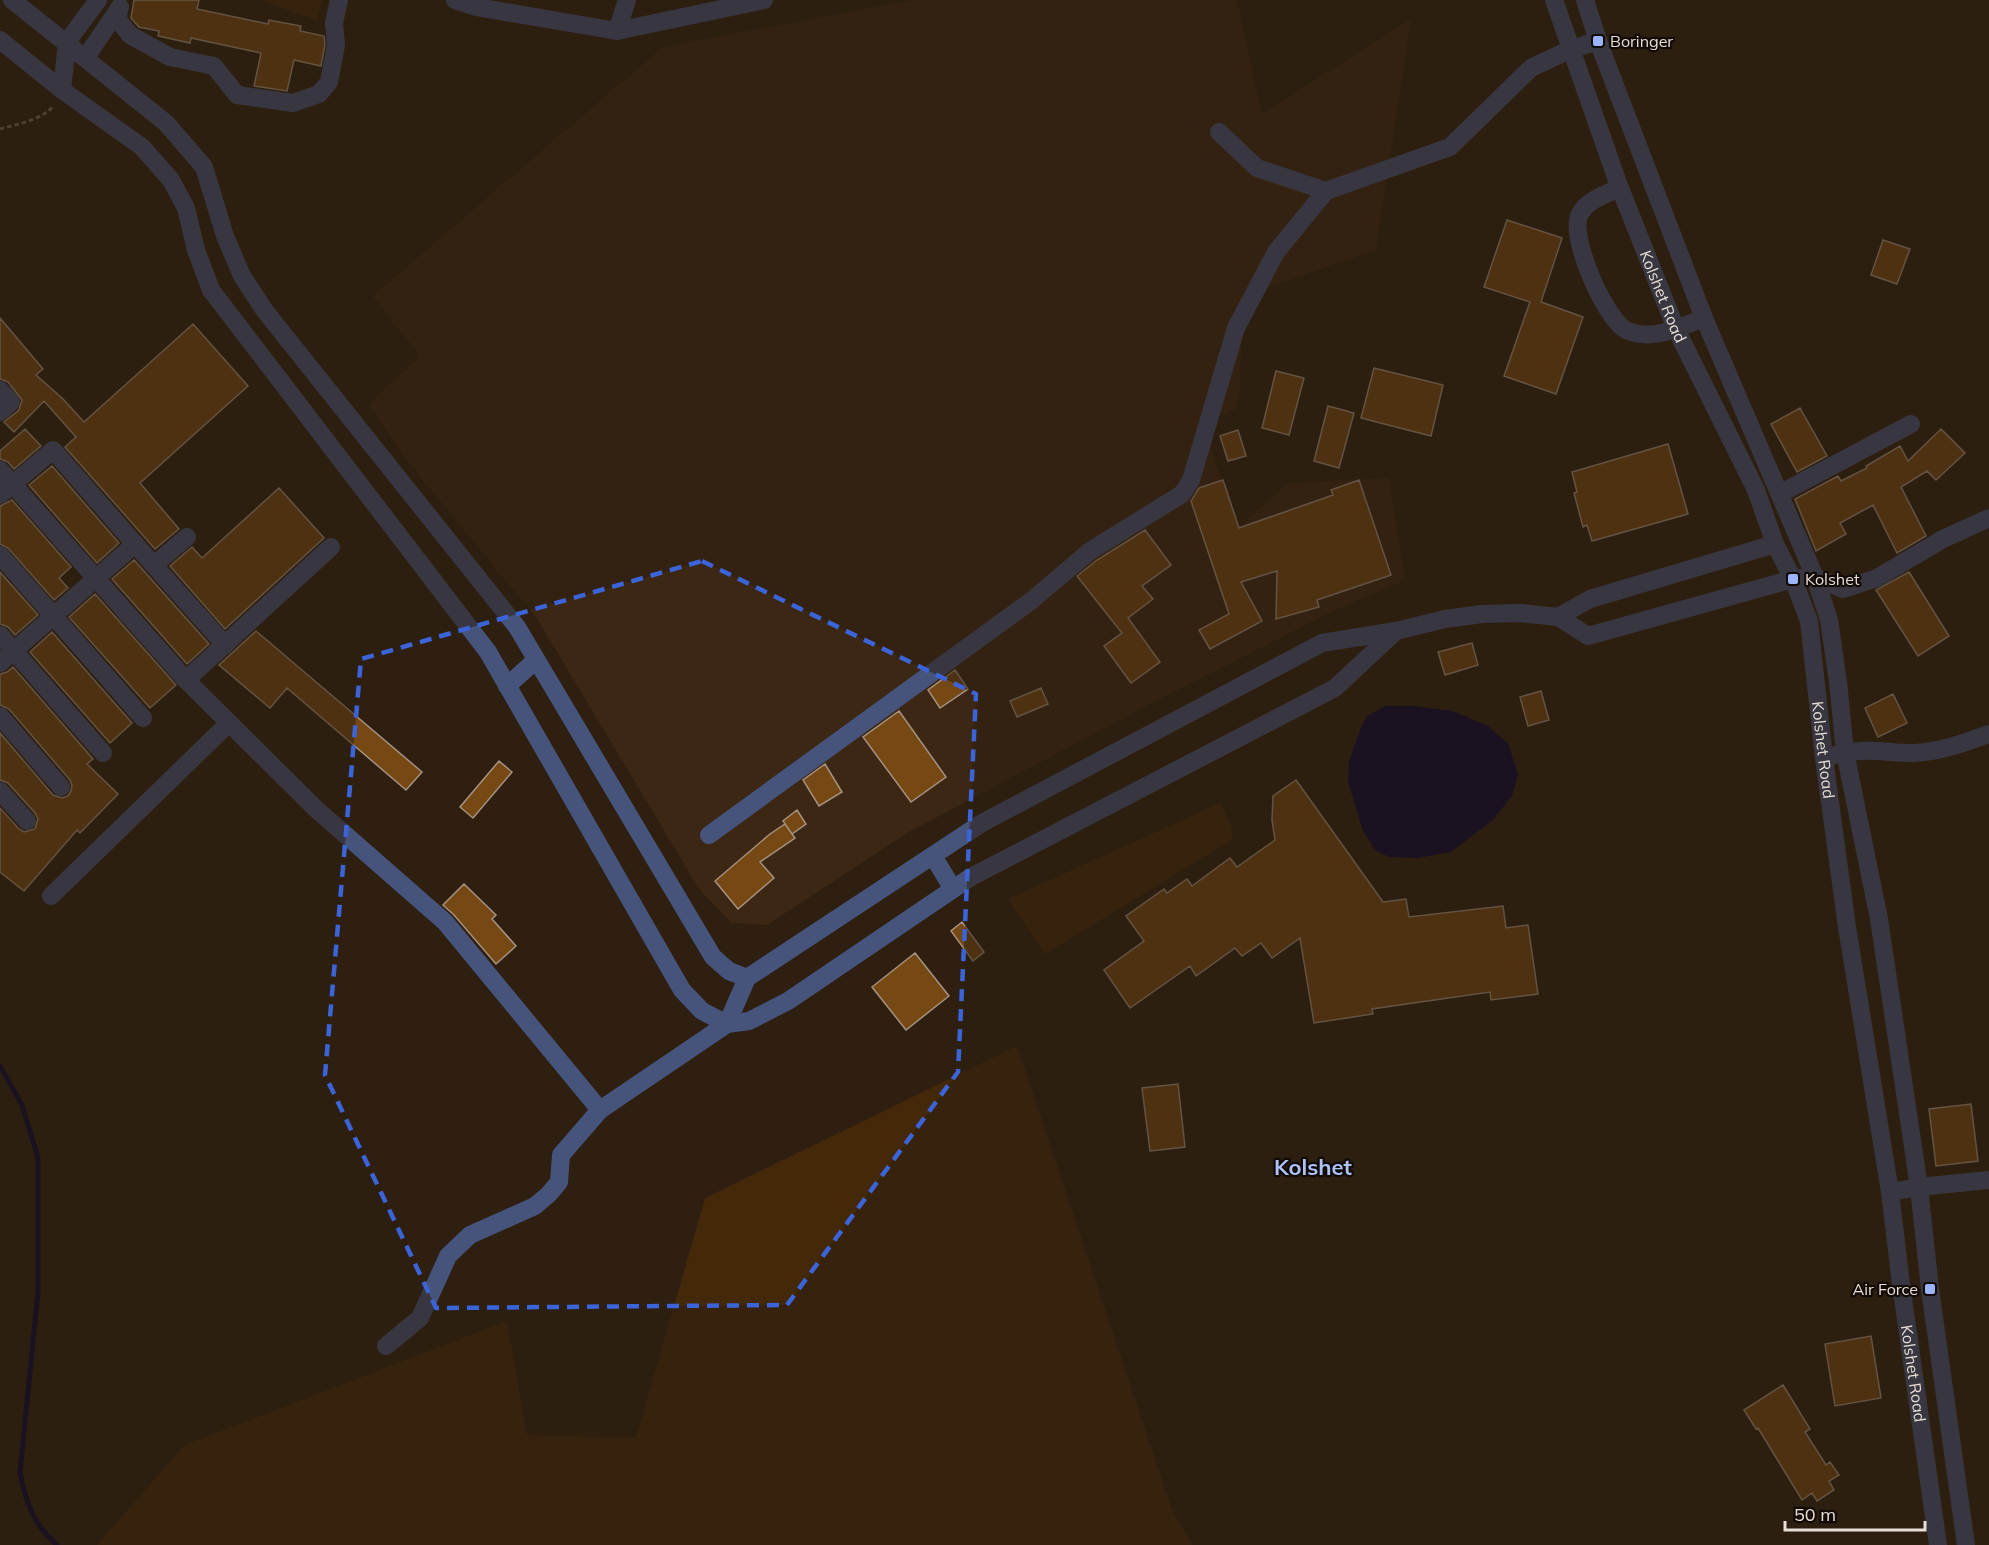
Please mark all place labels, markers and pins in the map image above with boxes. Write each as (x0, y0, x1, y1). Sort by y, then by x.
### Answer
place label: Boringer (1610, 31, 1673, 51)
marker: Boringer (1591, 34, 1605, 48)
place label: Kolshet (1805, 569, 1860, 589)
marker: Kolshet (1786, 572, 1800, 586)
place label: Air Force (1852, 1279, 1918, 1299)
marker: Air Force (1923, 1282, 1937, 1296)

